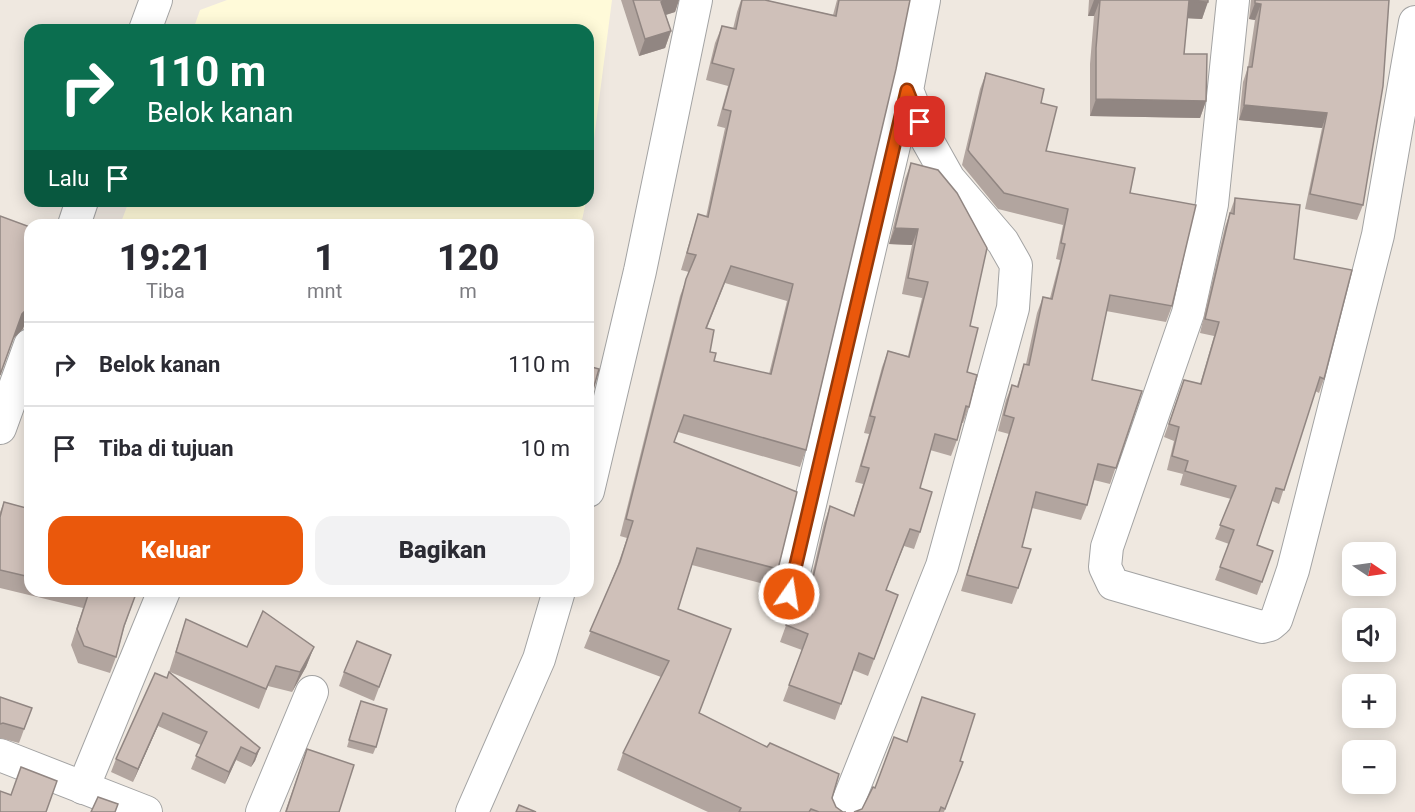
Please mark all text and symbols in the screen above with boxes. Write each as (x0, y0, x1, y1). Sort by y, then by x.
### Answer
text: 110 m (147, 47, 266, 96)
icon: right (48, 48, 126, 126)
pin (894, 96, 945, 147)
text: Belok kanan (147, 97, 293, 129)
icon: arrive (903, 105, 936, 138)
icon: arrive (101, 162, 134, 195)
text: Lalu (48, 166, 89, 191)
text: 19:21 (119, 237, 212, 279)
text: 1 (314, 237, 335, 279)
text: 120 (437, 237, 499, 279)
text: Tiba (146, 279, 185, 303)
text: mnt (307, 279, 342, 303)
text: m (459, 279, 477, 303)
icon: right (48, 348, 81, 381)
text: Belok kanan (99, 352, 220, 377)
text: 110 m (508, 352, 570, 377)
icon: arrive (48, 432, 81, 465)
text: Tiba di tujuan (99, 436, 234, 461)
text: 10 m (521, 436, 570, 461)
button: Keluar (48, 516, 303, 585)
button: Bagikan (315, 516, 570, 585)
north arrow (1342, 542, 1396, 596)
map controls (1342, 542, 1396, 794)
position arrow (757, 562, 821, 626)
button: sound (1342, 608, 1396, 662)
button: + (1342, 674, 1396, 728)
button: − (1342, 740, 1396, 794)

